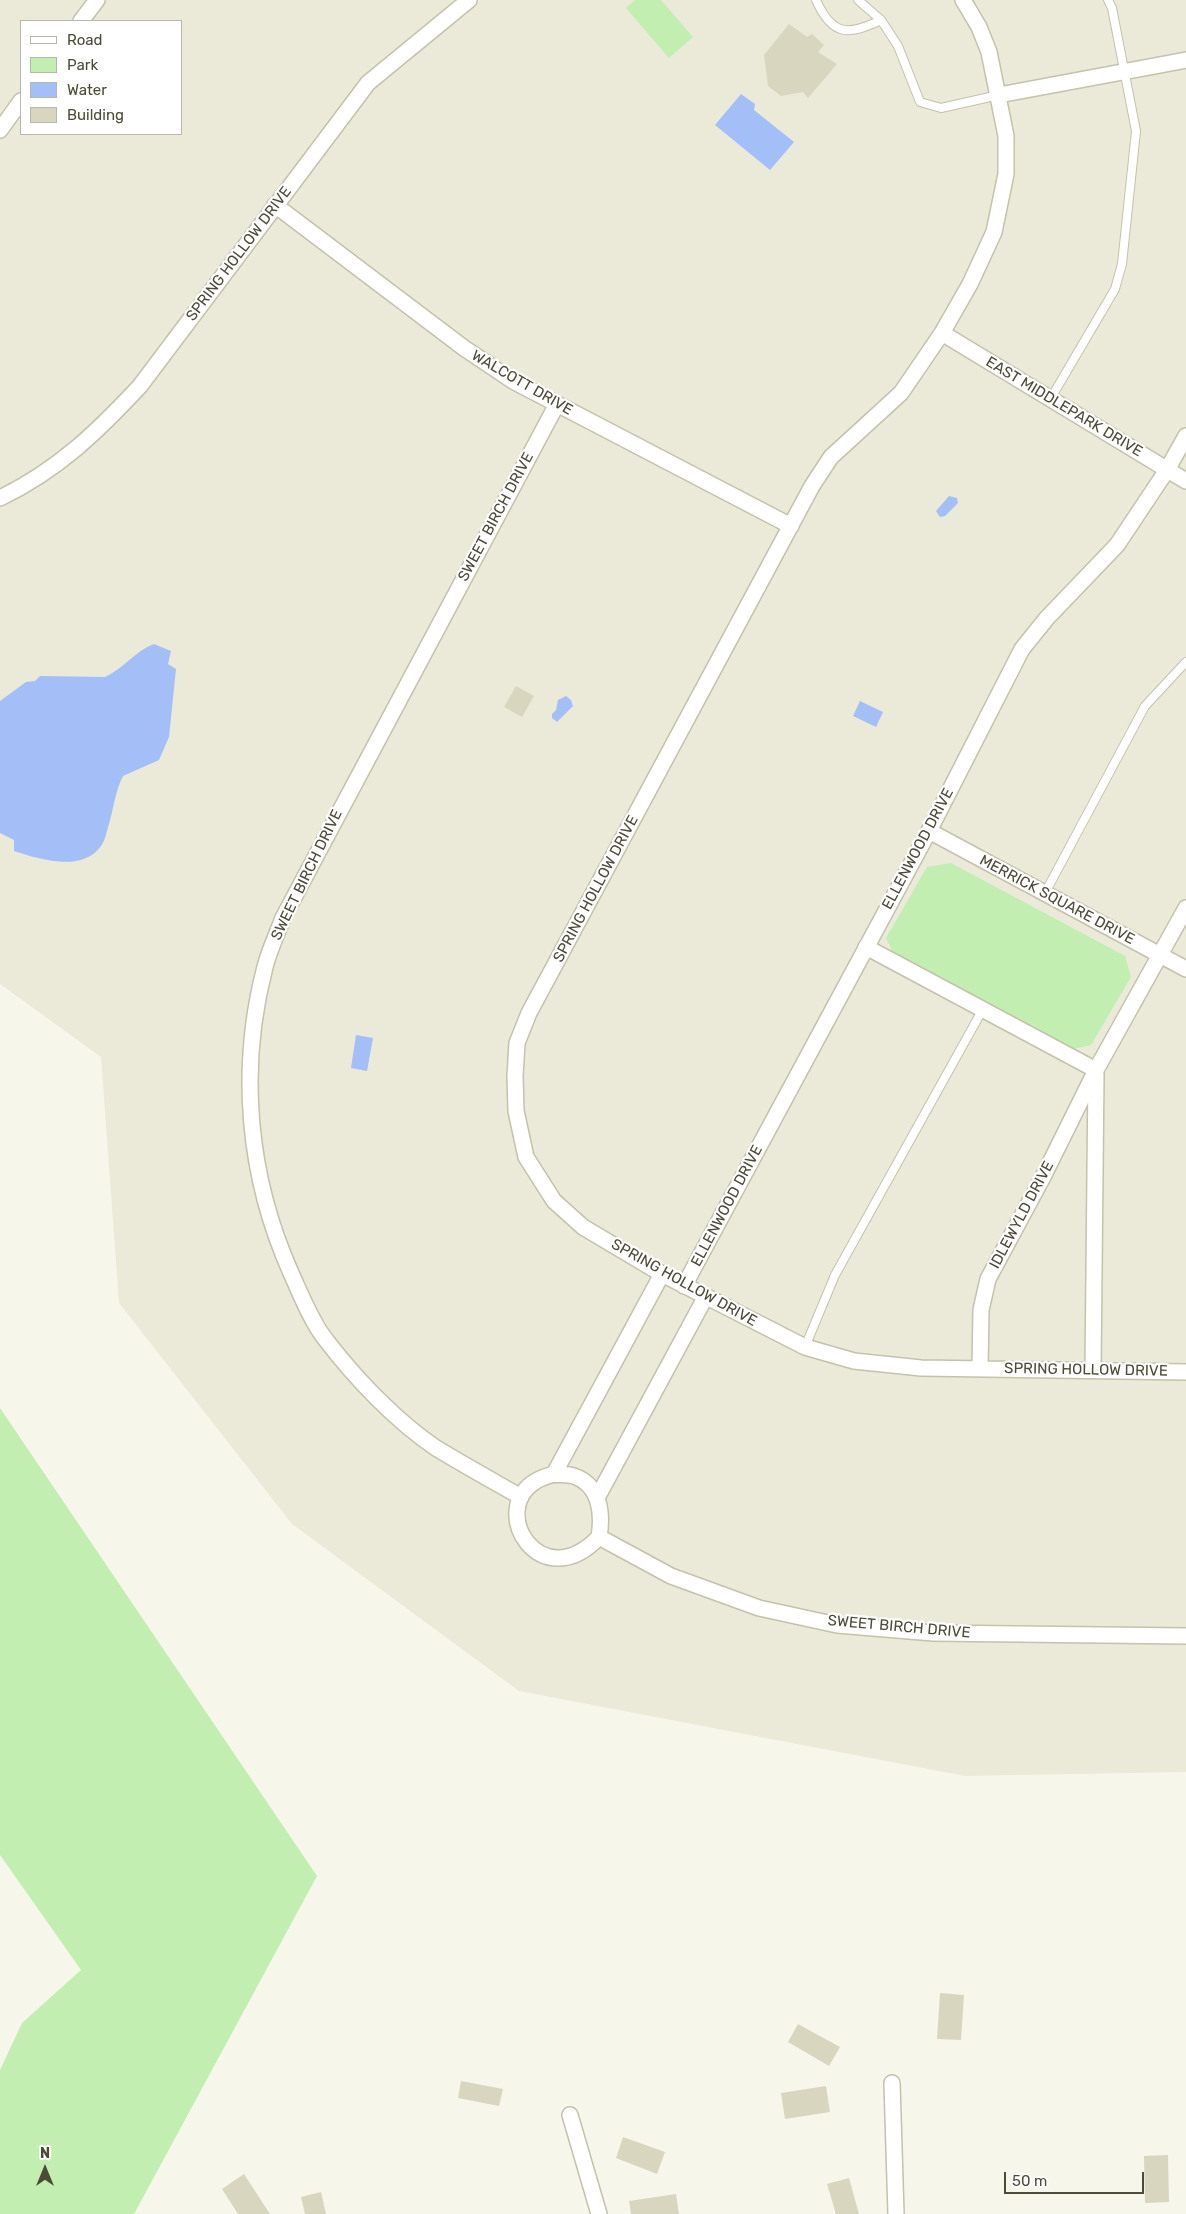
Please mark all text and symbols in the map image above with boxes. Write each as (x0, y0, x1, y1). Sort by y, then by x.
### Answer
legend (20, 20, 182, 135)
text: Road (67, 31, 103, 49)
text: Park (67, 56, 98, 74)
text: Water (67, 81, 107, 99)
text: Building (67, 106, 124, 124)
street label: SPRING HOLLOW DRIVE (183, 183, 295, 325)
street label: WALCOTT DRIVE (468, 347, 576, 419)
street label: EAST MIDDLEPARK DRIVE (982, 353, 1146, 461)
street label: SWEET BIRCH DRIVE (454, 450, 538, 584)
street label: ELLENWOOD DRIVE (878, 785, 958, 913)
street label: SWEET BIRCH DRIVE (268, 807, 346, 943)
street label: SPRING HOLLOW DRIVE (550, 813, 642, 965)
street label: MERRICK SQUARE DRIVE (976, 851, 1138, 949)
street label: ELLENWOOD DRIVE (687, 1142, 767, 1270)
street label: IDLEWYLD DRIVE (986, 1158, 1058, 1272)
street label: SPRING HOLLOW DRIVE (608, 1235, 760, 1331)
street label: SPRING HOLLOW DRIVE (1004, 1360, 1168, 1380)
street label: SWEET BIRCH DRIVE (827, 1612, 971, 1642)
north arrow (20, 2144, 70, 2194)
text: N (40, 2145, 50, 2162)
scale bar (1006, 2162, 1146, 2194)
text: 50 m (1012, 2172, 1047, 2190)

